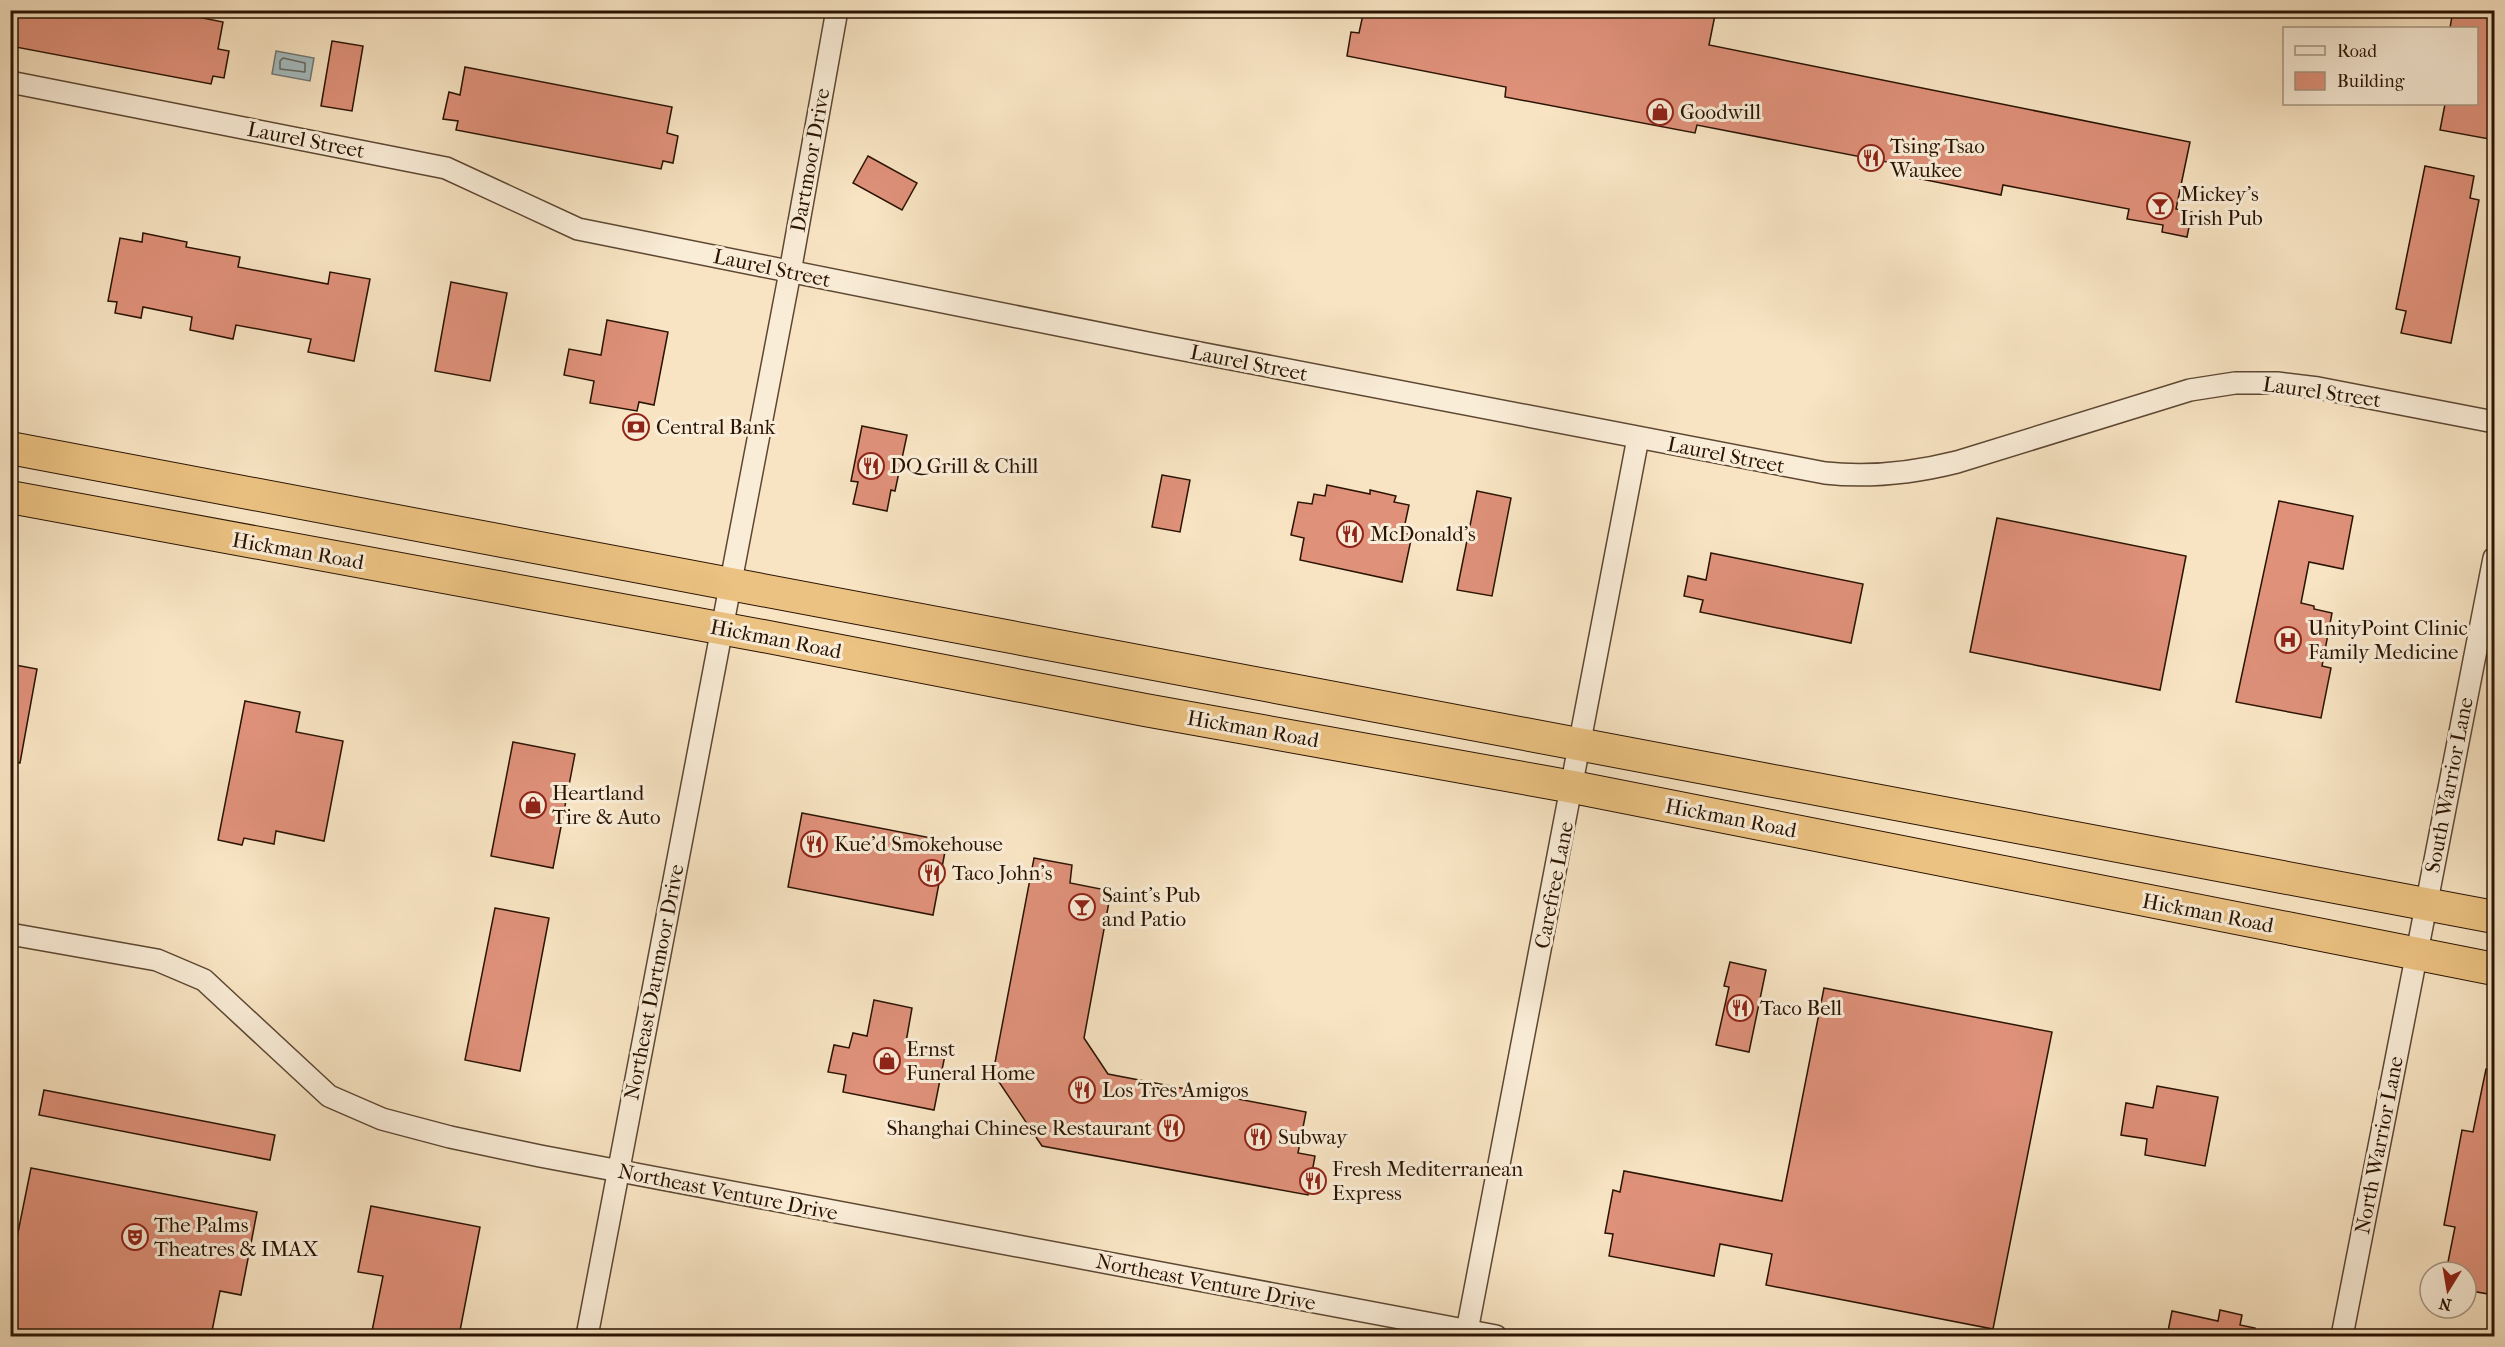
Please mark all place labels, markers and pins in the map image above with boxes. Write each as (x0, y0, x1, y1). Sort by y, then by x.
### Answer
shop icon: Goodwill (1645, 97, 1675, 127)
place label: Goodwill (1680, 100, 1761, 124)
place label: Tsing Tsao Waukee (1889, 134, 1985, 182)
restaurant icon: Tsing Tsao Waukee (1856, 143, 1886, 173)
place label: Mickey's Irish Pub (2180, 182, 2263, 230)
bar icon: Mickey's Irish Pub (2145, 191, 2175, 221)
bank icon: Central Bank (621, 412, 651, 442)
place label: Central Bank (656, 415, 776, 439)
restaurant icon: DQ Grill & Chill (856, 451, 886, 481)
place label: DQ Grill & Chill (890, 454, 1039, 478)
restaurant icon: McDonald's (1335, 519, 1365, 549)
place label: McDonald's (1370, 522, 1476, 546)
place label: UnityPoint Clinic Family Medicine (2308, 616, 2468, 664)
hospital icon: UnityPoint Clinic Family Medicine (2273, 625, 2303, 655)
place label: Heartland Tire & Auto (552, 781, 661, 829)
shop icon: Heartland Tire & Auto (518, 790, 548, 820)
restaurant icon: Kue'd Smokehouse (799, 829, 829, 859)
place label: Kue'd Smokehouse (834, 832, 1003, 856)
restaurant icon: Taco John's (917, 858, 947, 888)
place label: Taco John's (952, 861, 1053, 885)
place label: Saint's Pub and Patio (1102, 883, 1200, 931)
bar icon: Saint's Pub and Patio (1067, 892, 1097, 922)
restaurant icon: Taco Bell (1725, 993, 1755, 1023)
place label: Taco Bell (1760, 996, 1842, 1020)
place label: Ernst Funeral Home (906, 1037, 1035, 1085)
shop icon: Ernst Funeral Home (872, 1046, 902, 1076)
restaurant icon: Los Tres Amigos (1067, 1075, 1097, 1105)
place label: Los Tres Amigos (1102, 1078, 1249, 1102)
restaurant icon: Shanghai Chinese Restaurant (1156, 1113, 1186, 1143)
place label: Shanghai Chinese Restaurant (886, 1116, 1153, 1140)
restaurant icon: Subway (1243, 1122, 1273, 1152)
place label: Subway (1278, 1125, 1348, 1149)
place label: Fresh Mediterranean Express (1332, 1157, 1523, 1205)
restaurant icon: Fresh Mediterranean Express (1298, 1166, 1328, 1196)
place label: The Palms Theatres & IMAX (154, 1213, 319, 1261)
theatre icon: The Palms Theatres & IMAX (120, 1222, 150, 1252)

